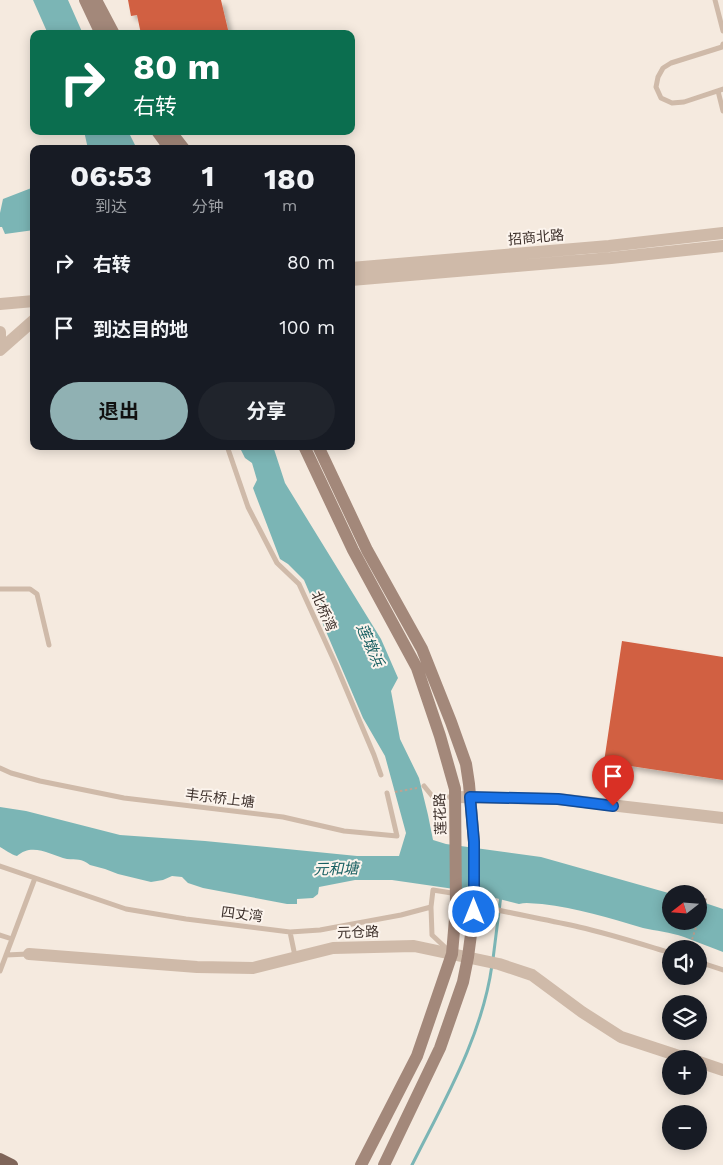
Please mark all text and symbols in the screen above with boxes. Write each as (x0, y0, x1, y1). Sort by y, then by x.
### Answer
text: 80 m (133, 46, 220, 88)
icon: right (50, 50, 115, 115)
text: 右转 (133, 94, 177, 119)
text: 06:53 (70, 158, 152, 193)
text: 1 (202, 158, 214, 193)
text: 180 (264, 161, 315, 196)
text: m (282, 196, 297, 215)
text: 到达 (95, 197, 127, 216)
text: 分钟 (192, 197, 224, 216)
street label: 招商北路 (507, 227, 565, 247)
icon: right (50, 249, 78, 277)
text: 80 m (287, 251, 335, 274)
text: 右转 (93, 253, 131, 276)
icon: arrive (50, 314, 78, 342)
text: 100 m (279, 316, 335, 339)
text: 到达目的地 (93, 318, 188, 341)
button: 退出 (50, 382, 188, 440)
button: 分享 (198, 382, 335, 440)
street label: 北桥湾 (308, 589, 340, 633)
water label: 莲墩浜 (353, 621, 388, 671)
pin (592, 755, 634, 806)
icon: arrive (599, 762, 627, 790)
street label: 丰乐桥上塘 (184, 786, 256, 810)
street label: 莲花路 (431, 793, 449, 835)
water label: 元和塘 (313, 860, 362, 878)
position arrow (447, 885, 499, 937)
north arrow (662, 885, 708, 930)
map controls (662, 885, 707, 1150)
street label: 四丈湾 (220, 904, 264, 924)
street label: 元仓路 (337, 923, 379, 941)
button: sound (662, 940, 707, 985)
button: layers (662, 995, 707, 1040)
button: + (662, 1050, 707, 1095)
button: − (662, 1105, 707, 1150)

